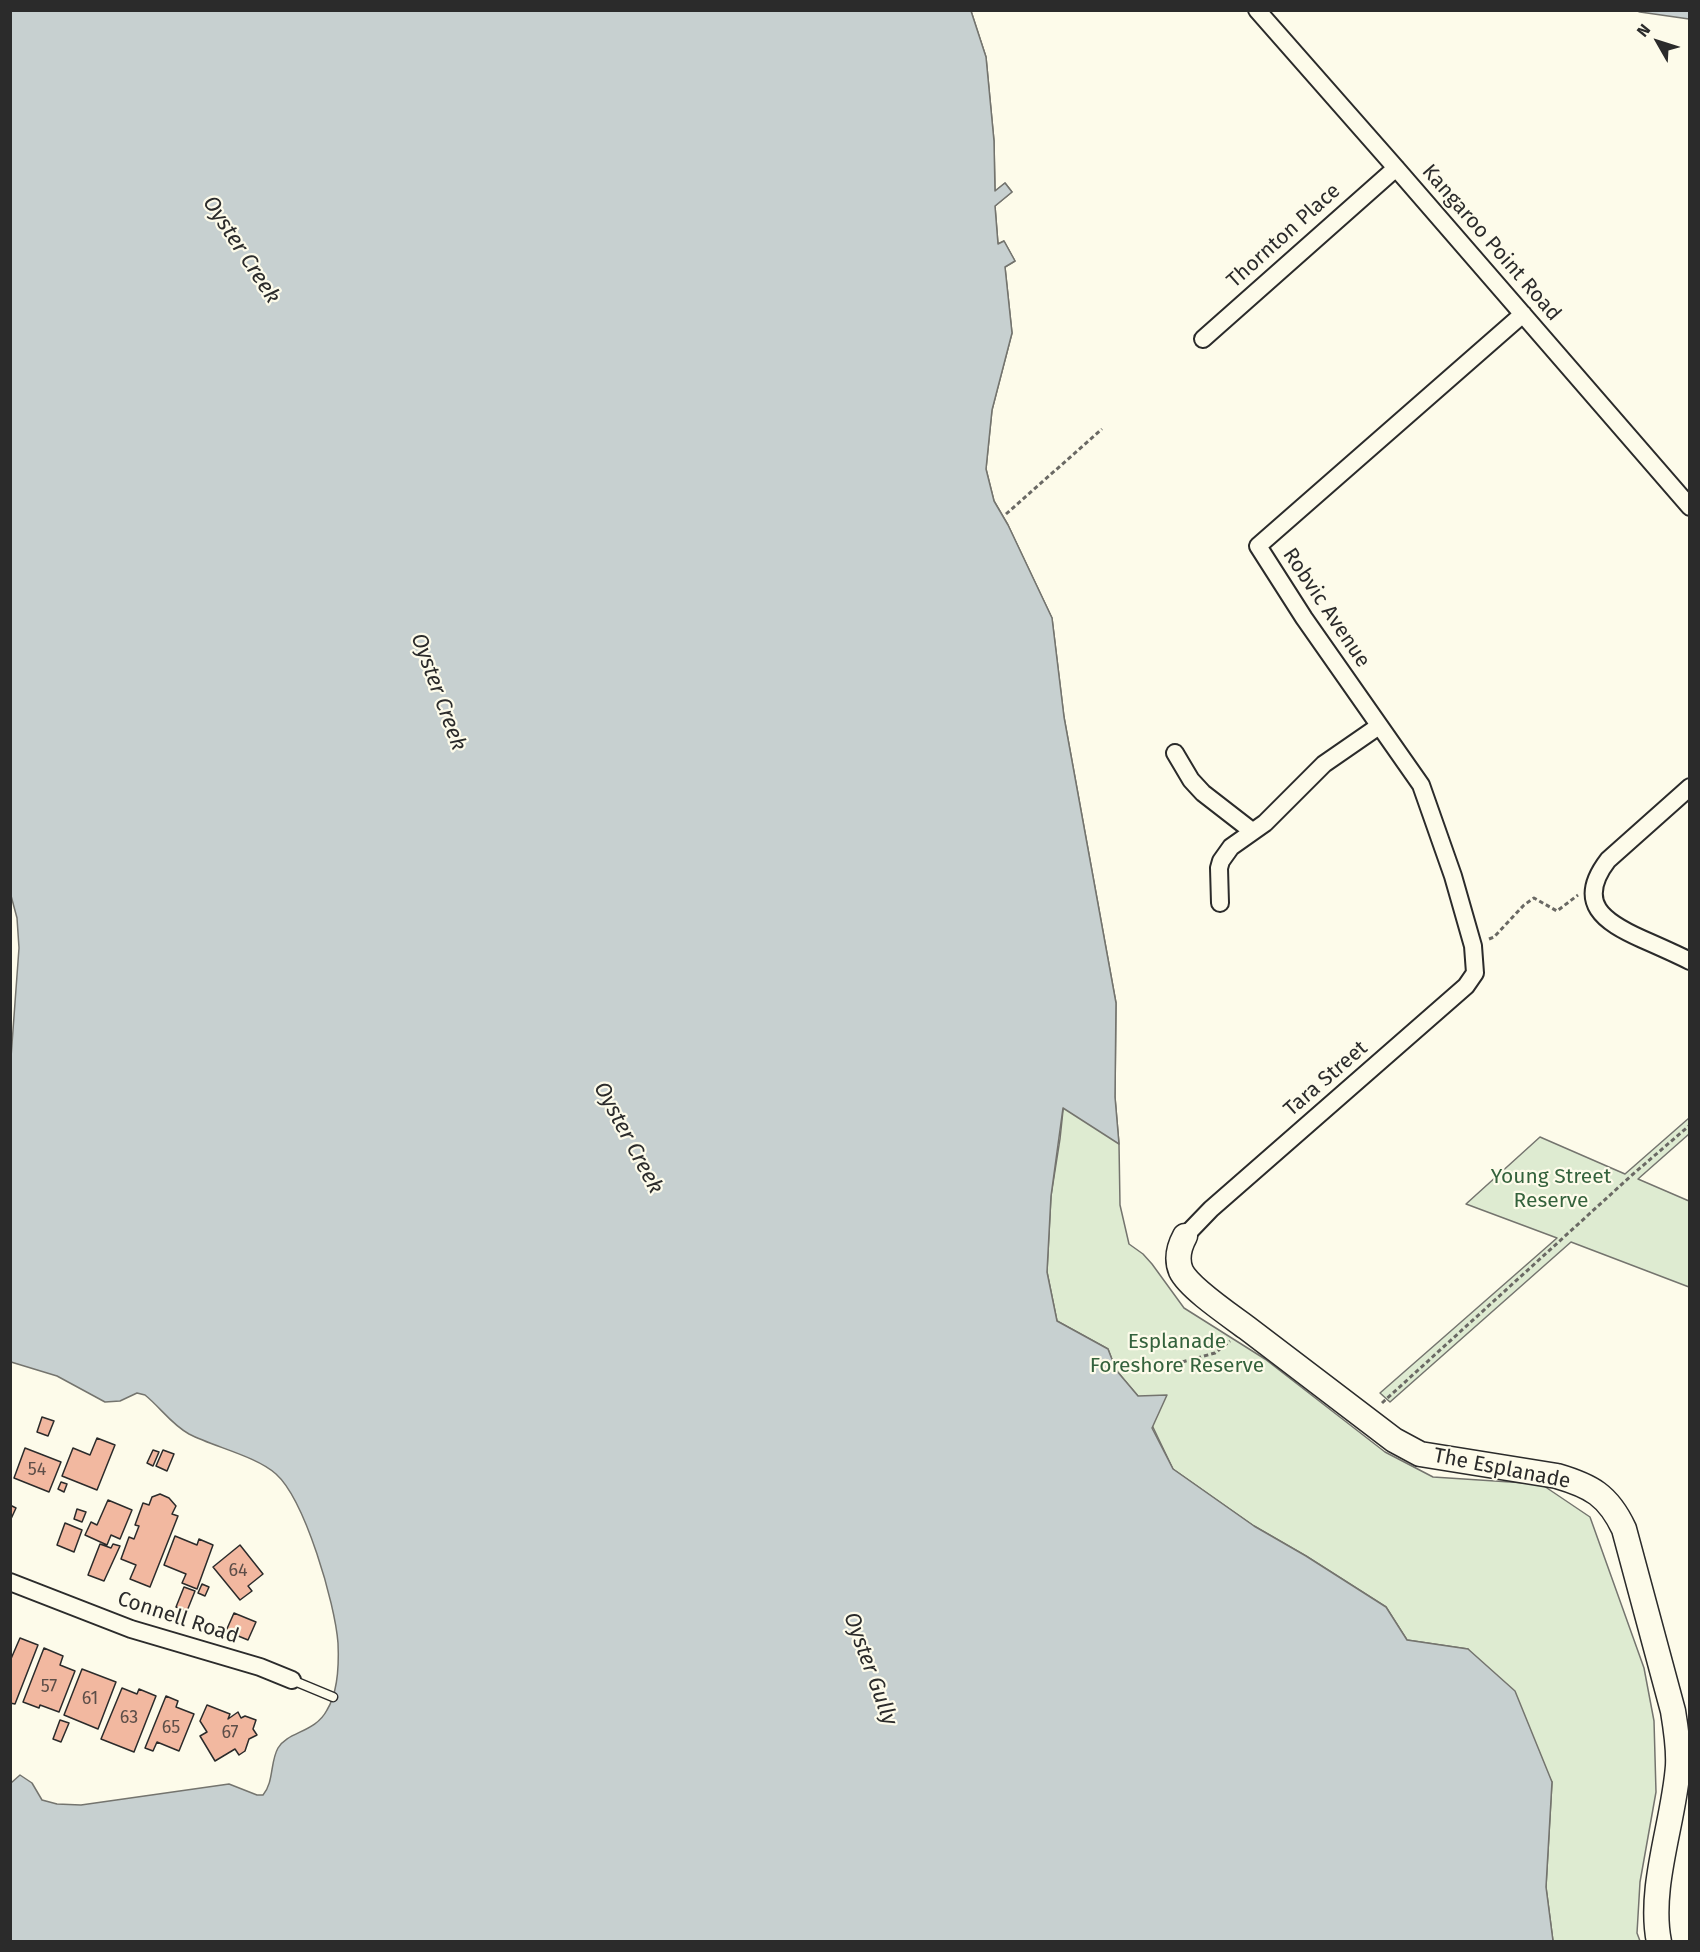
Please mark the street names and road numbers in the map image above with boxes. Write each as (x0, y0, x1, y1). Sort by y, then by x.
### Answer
street label: Kangaroo Point Road (1416, 160, 1566, 326)
street label: Thornton Place (1222, 179, 1346, 293)
street label: Robvic Avenue (1277, 544, 1375, 672)
street label: Tara Street (1279, 1036, 1373, 1122)
street label: The Esplanade (1431, 1443, 1573, 1495)
street label: Connell Road (114, 1587, 242, 1649)

